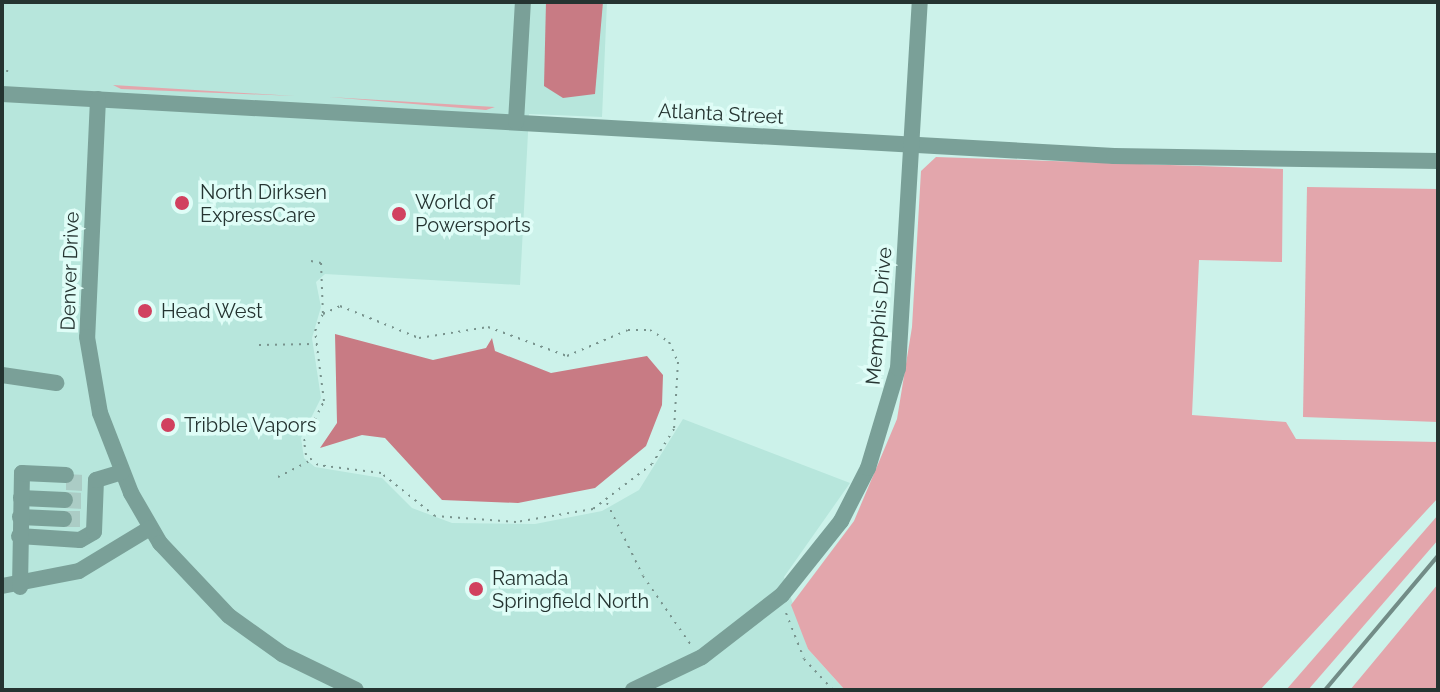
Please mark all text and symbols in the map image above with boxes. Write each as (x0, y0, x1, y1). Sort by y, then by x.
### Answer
street label: Atlanta Street (658, 99, 784, 129)
place label: North Dirksen ExpressCare (200, 180, 327, 227)
place label: World of Powersports (415, 190, 531, 237)
marker: North Dirksen ExpressCare (171, 192, 193, 214)
marker: World of Powersports (390, 205, 408, 223)
street label: Denver Drive (56, 211, 84, 331)
street label: Memphis Drive (861, 246, 897, 386)
place label: Head West (161, 299, 263, 323)
marker: Head West (136, 302, 154, 320)
place label: Tribble Vapors (184, 413, 317, 437)
marker: Tribble Vapors (159, 416, 177, 434)
place label: Ramada Springfield North (492, 566, 649, 613)
marker: Ramada Springfield North (467, 580, 485, 598)

